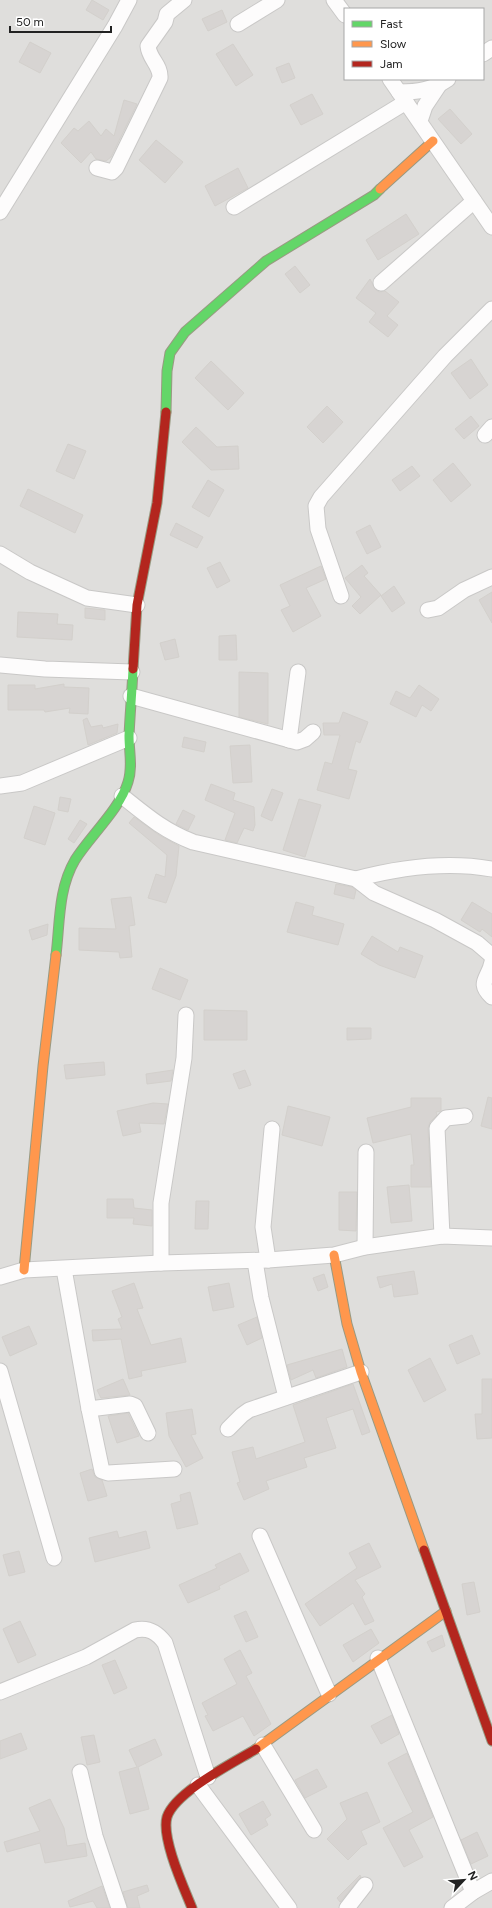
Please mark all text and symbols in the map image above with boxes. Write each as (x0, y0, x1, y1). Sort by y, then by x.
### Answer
scale bar (10, 8, 111, 34)
legend (344, 8, 484, 80)
text: 50 m (16, 15, 44, 29)
text: Fast (380, 17, 403, 31)
text: Slow (380, 37, 407, 51)
text: Jam (380, 57, 403, 71)
north arrow (444, 1860, 484, 1900)
text: N (465, 1869, 480, 1883)

